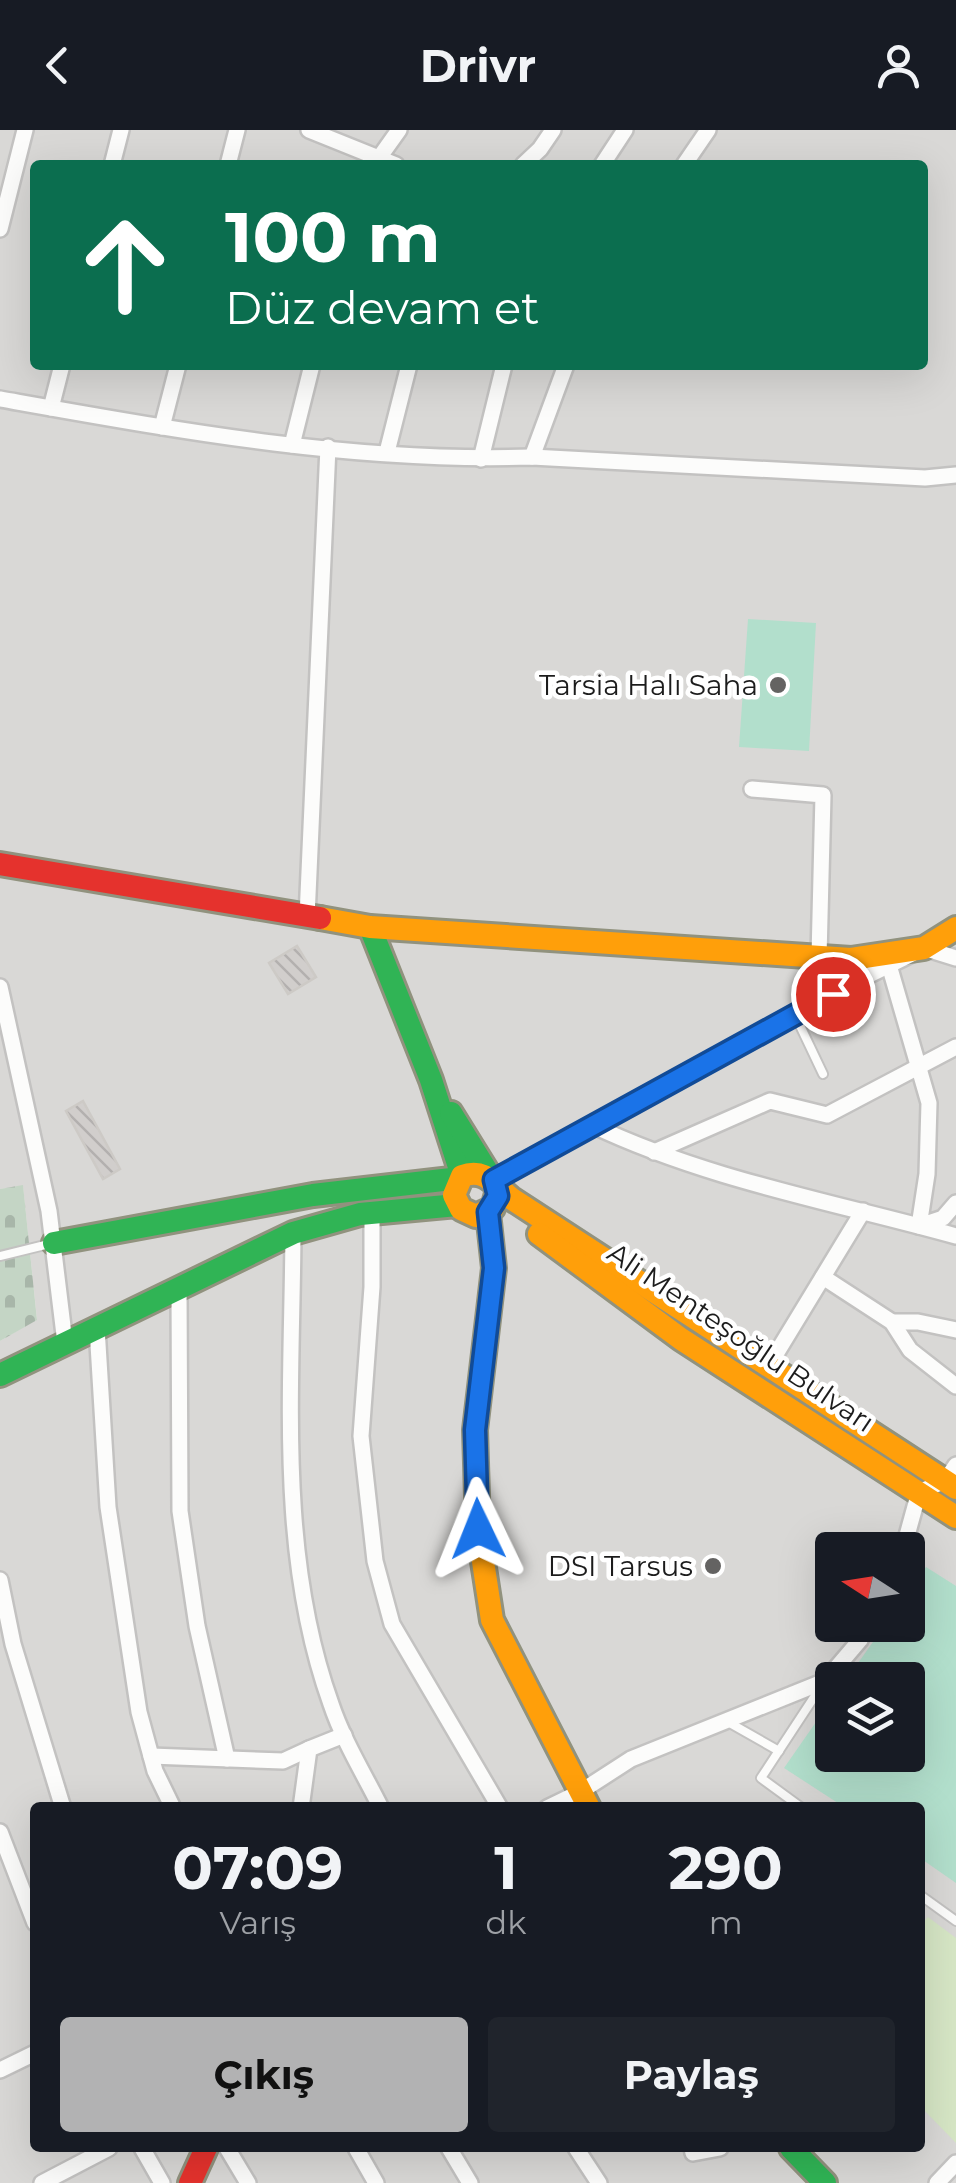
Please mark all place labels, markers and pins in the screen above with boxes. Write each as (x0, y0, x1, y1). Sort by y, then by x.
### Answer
place label: Tarsia Halı Saha (539, 668, 758, 702)
marker: Tarsia Halı Saha (767, 674, 789, 696)
pin (791, 952, 876, 1037)
place label: DSI Tarsus (548, 1549, 693, 1583)
marker: DSI Tarsus (702, 1555, 724, 1577)

